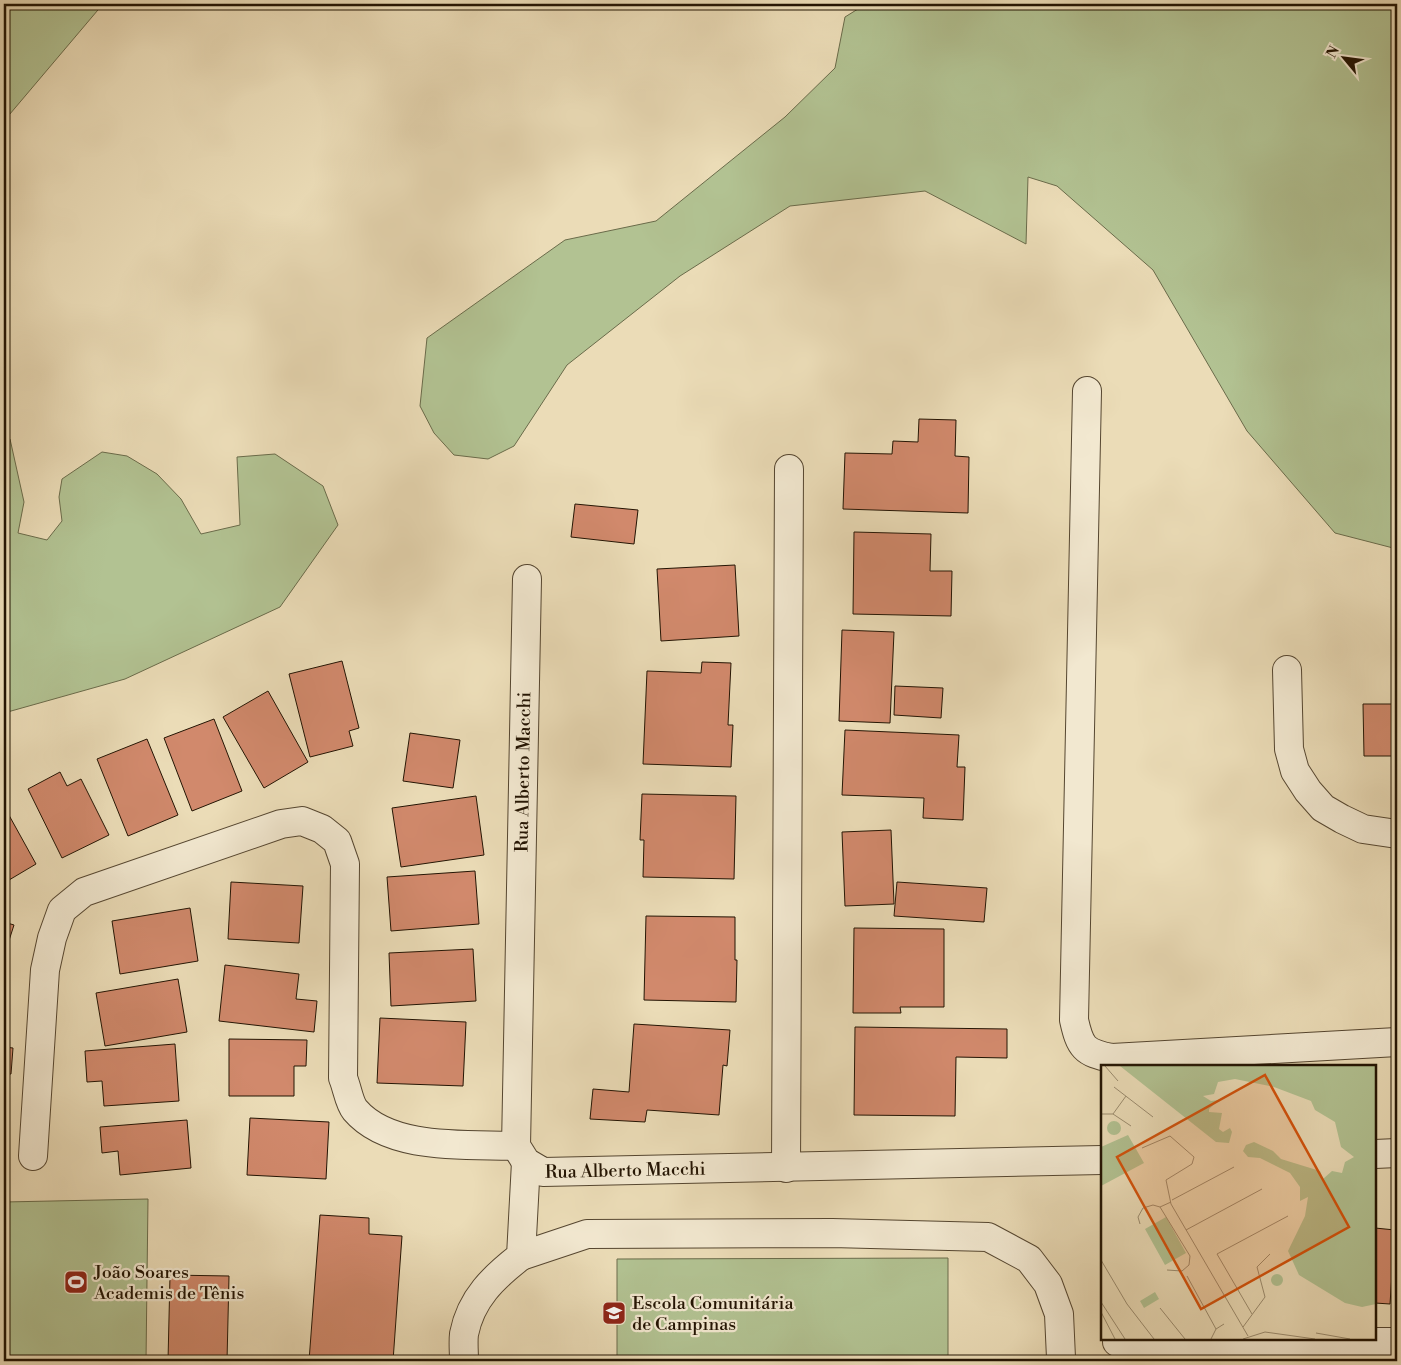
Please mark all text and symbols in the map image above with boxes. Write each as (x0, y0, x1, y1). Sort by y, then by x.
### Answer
north arrow (1318, 32, 1368, 82)
text: N (1323, 43, 1344, 61)
street label: Rua Alberto Macchi (511, 692, 536, 852)
inset map (1101, 1065, 1376, 1340)
street label: Rua Alberto Macchi (545, 1158, 706, 1184)
place label: João Soares Academis de Tênis (93, 1261, 244, 1305)
sports icon: João Soares Academis de Tênis (63, 1269, 89, 1295)
place label: Escola Comunitária de Campinas (632, 1292, 794, 1336)
school or university icon: Escola Comunitária de Campinas (601, 1300, 627, 1326)

